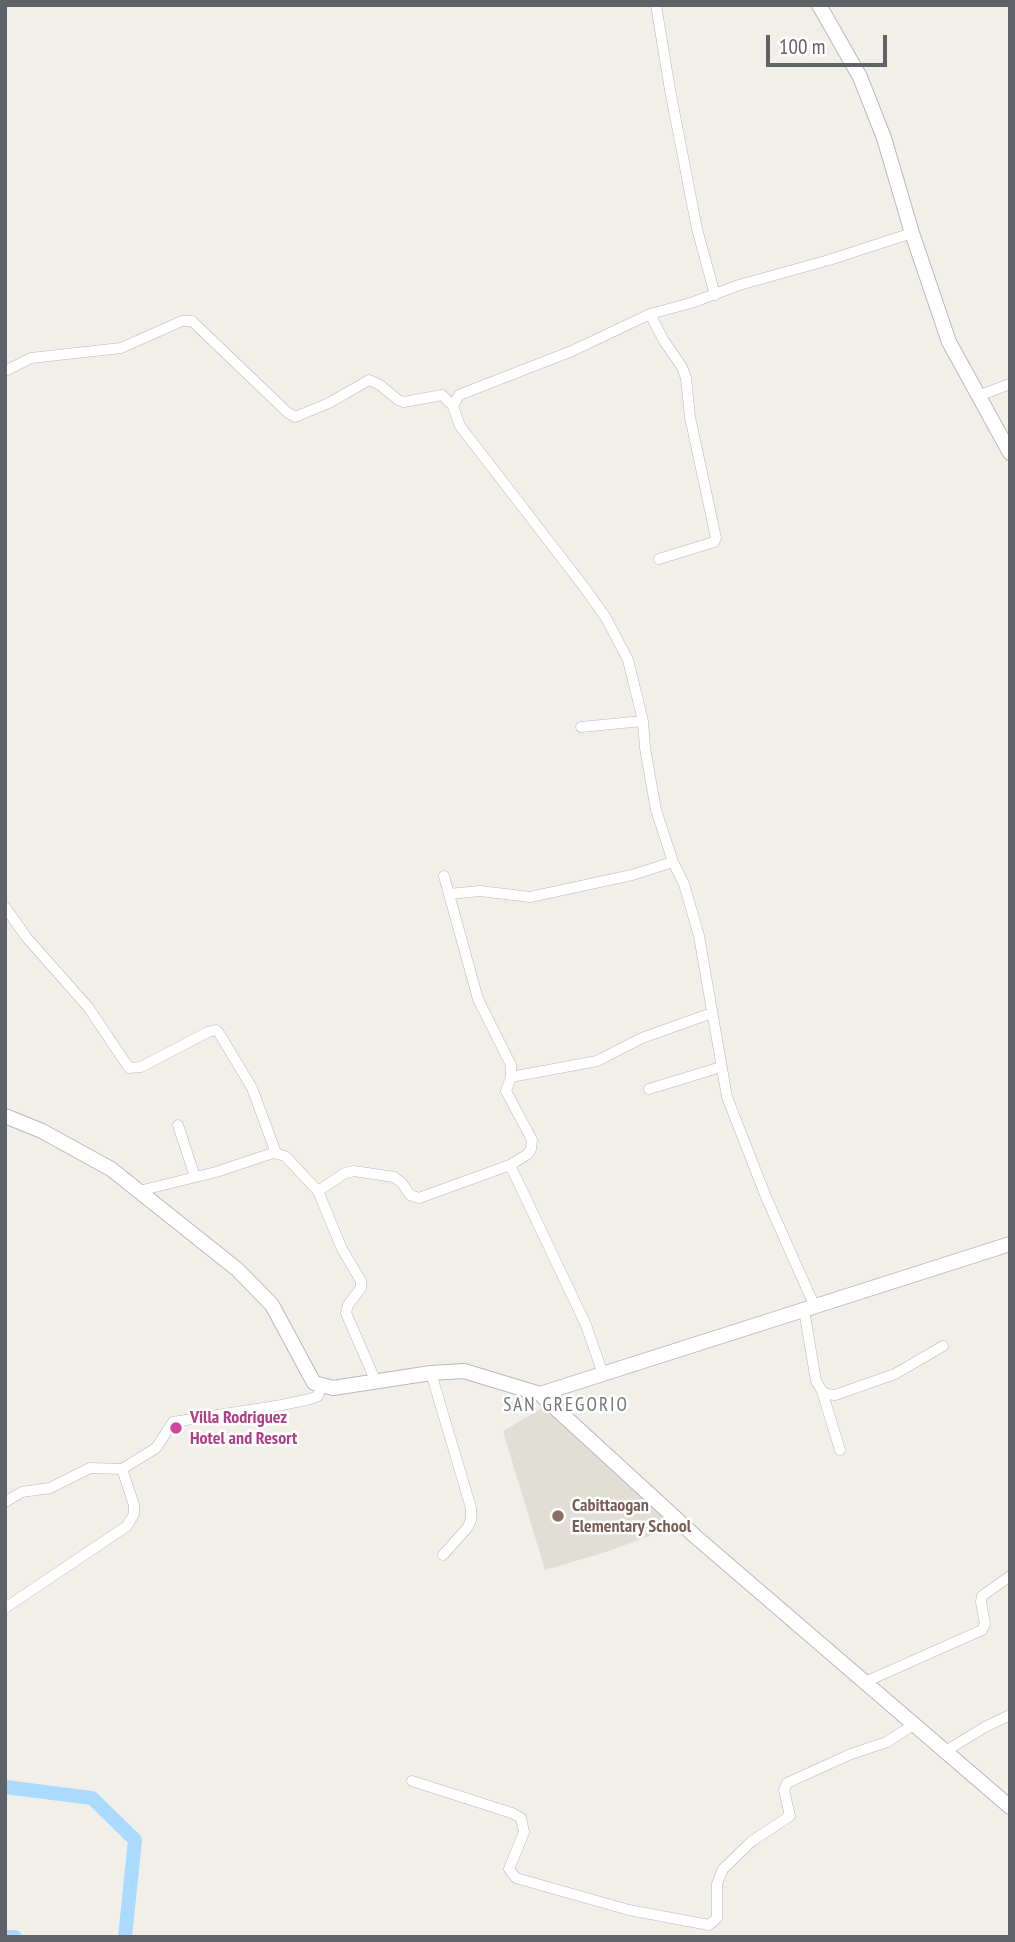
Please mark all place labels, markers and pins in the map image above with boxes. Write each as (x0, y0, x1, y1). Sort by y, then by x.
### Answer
place label: Villa Rodriguez Hotel and Resort (190, 1407, 297, 1450)
marker: Villa Rodriguez Hotel and Resort (168, 1420, 184, 1436)
place label: Cabittaogan Elementary School (572, 1495, 691, 1538)
marker: Cabittaogan Elementary School (550, 1508, 566, 1524)

